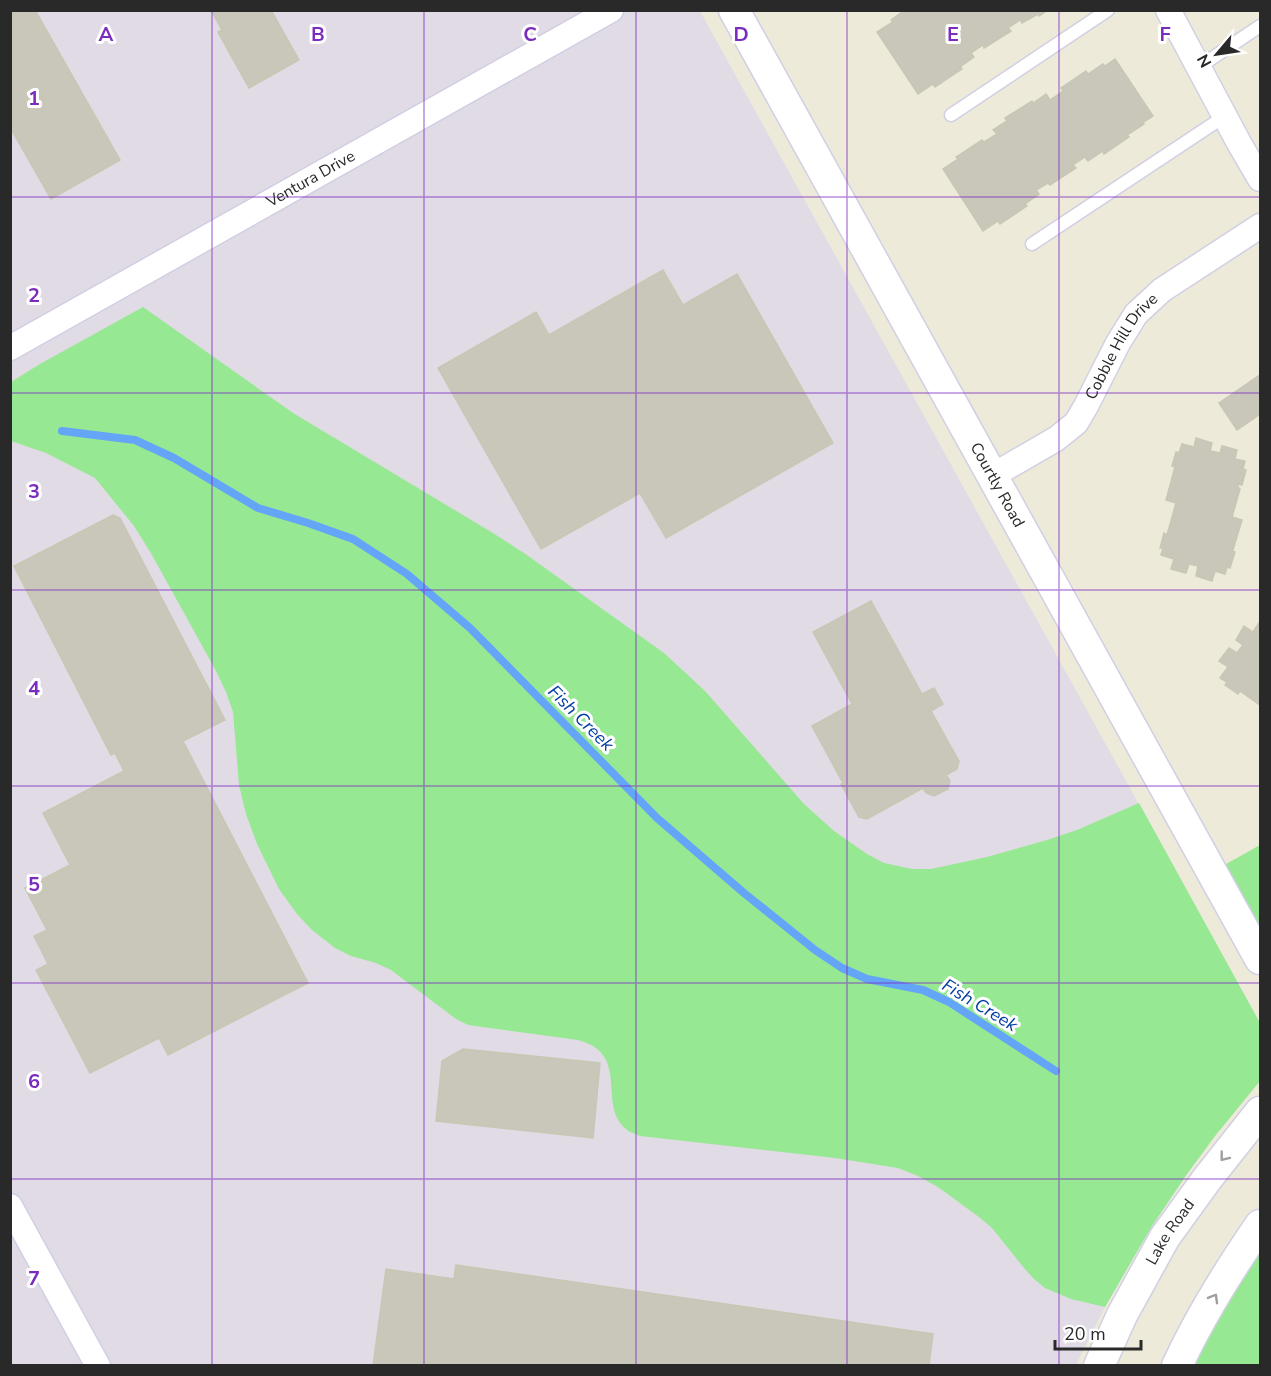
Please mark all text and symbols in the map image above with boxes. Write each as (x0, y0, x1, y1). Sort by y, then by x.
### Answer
text: A (99, 21, 114, 48)
text: B (311, 21, 325, 48)
text: C (523, 21, 537, 48)
text: D (733, 21, 749, 48)
text: E (947, 21, 959, 48)
text: F (1159, 21, 1171, 48)
north arrow (1187, 24, 1247, 84)
text: N (1192, 50, 1217, 71)
text: 1 (28, 85, 40, 112)
street label: Ventura Drive (262, 145, 359, 213)
text: 2 (28, 282, 40, 309)
street label: Cobble Hill Drive (1080, 288, 1163, 403)
street label: Courtly Road (965, 438, 1030, 531)
text: 3 (28, 478, 40, 505)
text: 4 (28, 675, 40, 702)
water label: Fish Creek (543, 680, 620, 757)
text: 5 (28, 871, 40, 898)
water label: Fish Creek (938, 973, 1023, 1037)
text: 6 (28, 1068, 40, 1095)
one-way arrow (1220, 1150, 1231, 1161)
street label: Lake Road (1141, 1195, 1200, 1269)
text: 7 (28, 1265, 40, 1292)
one-way arrow (1206, 1294, 1218, 1304)
scale bar (1055, 1313, 1140, 1351)
text: 20 m (1064, 1322, 1106, 1346)

